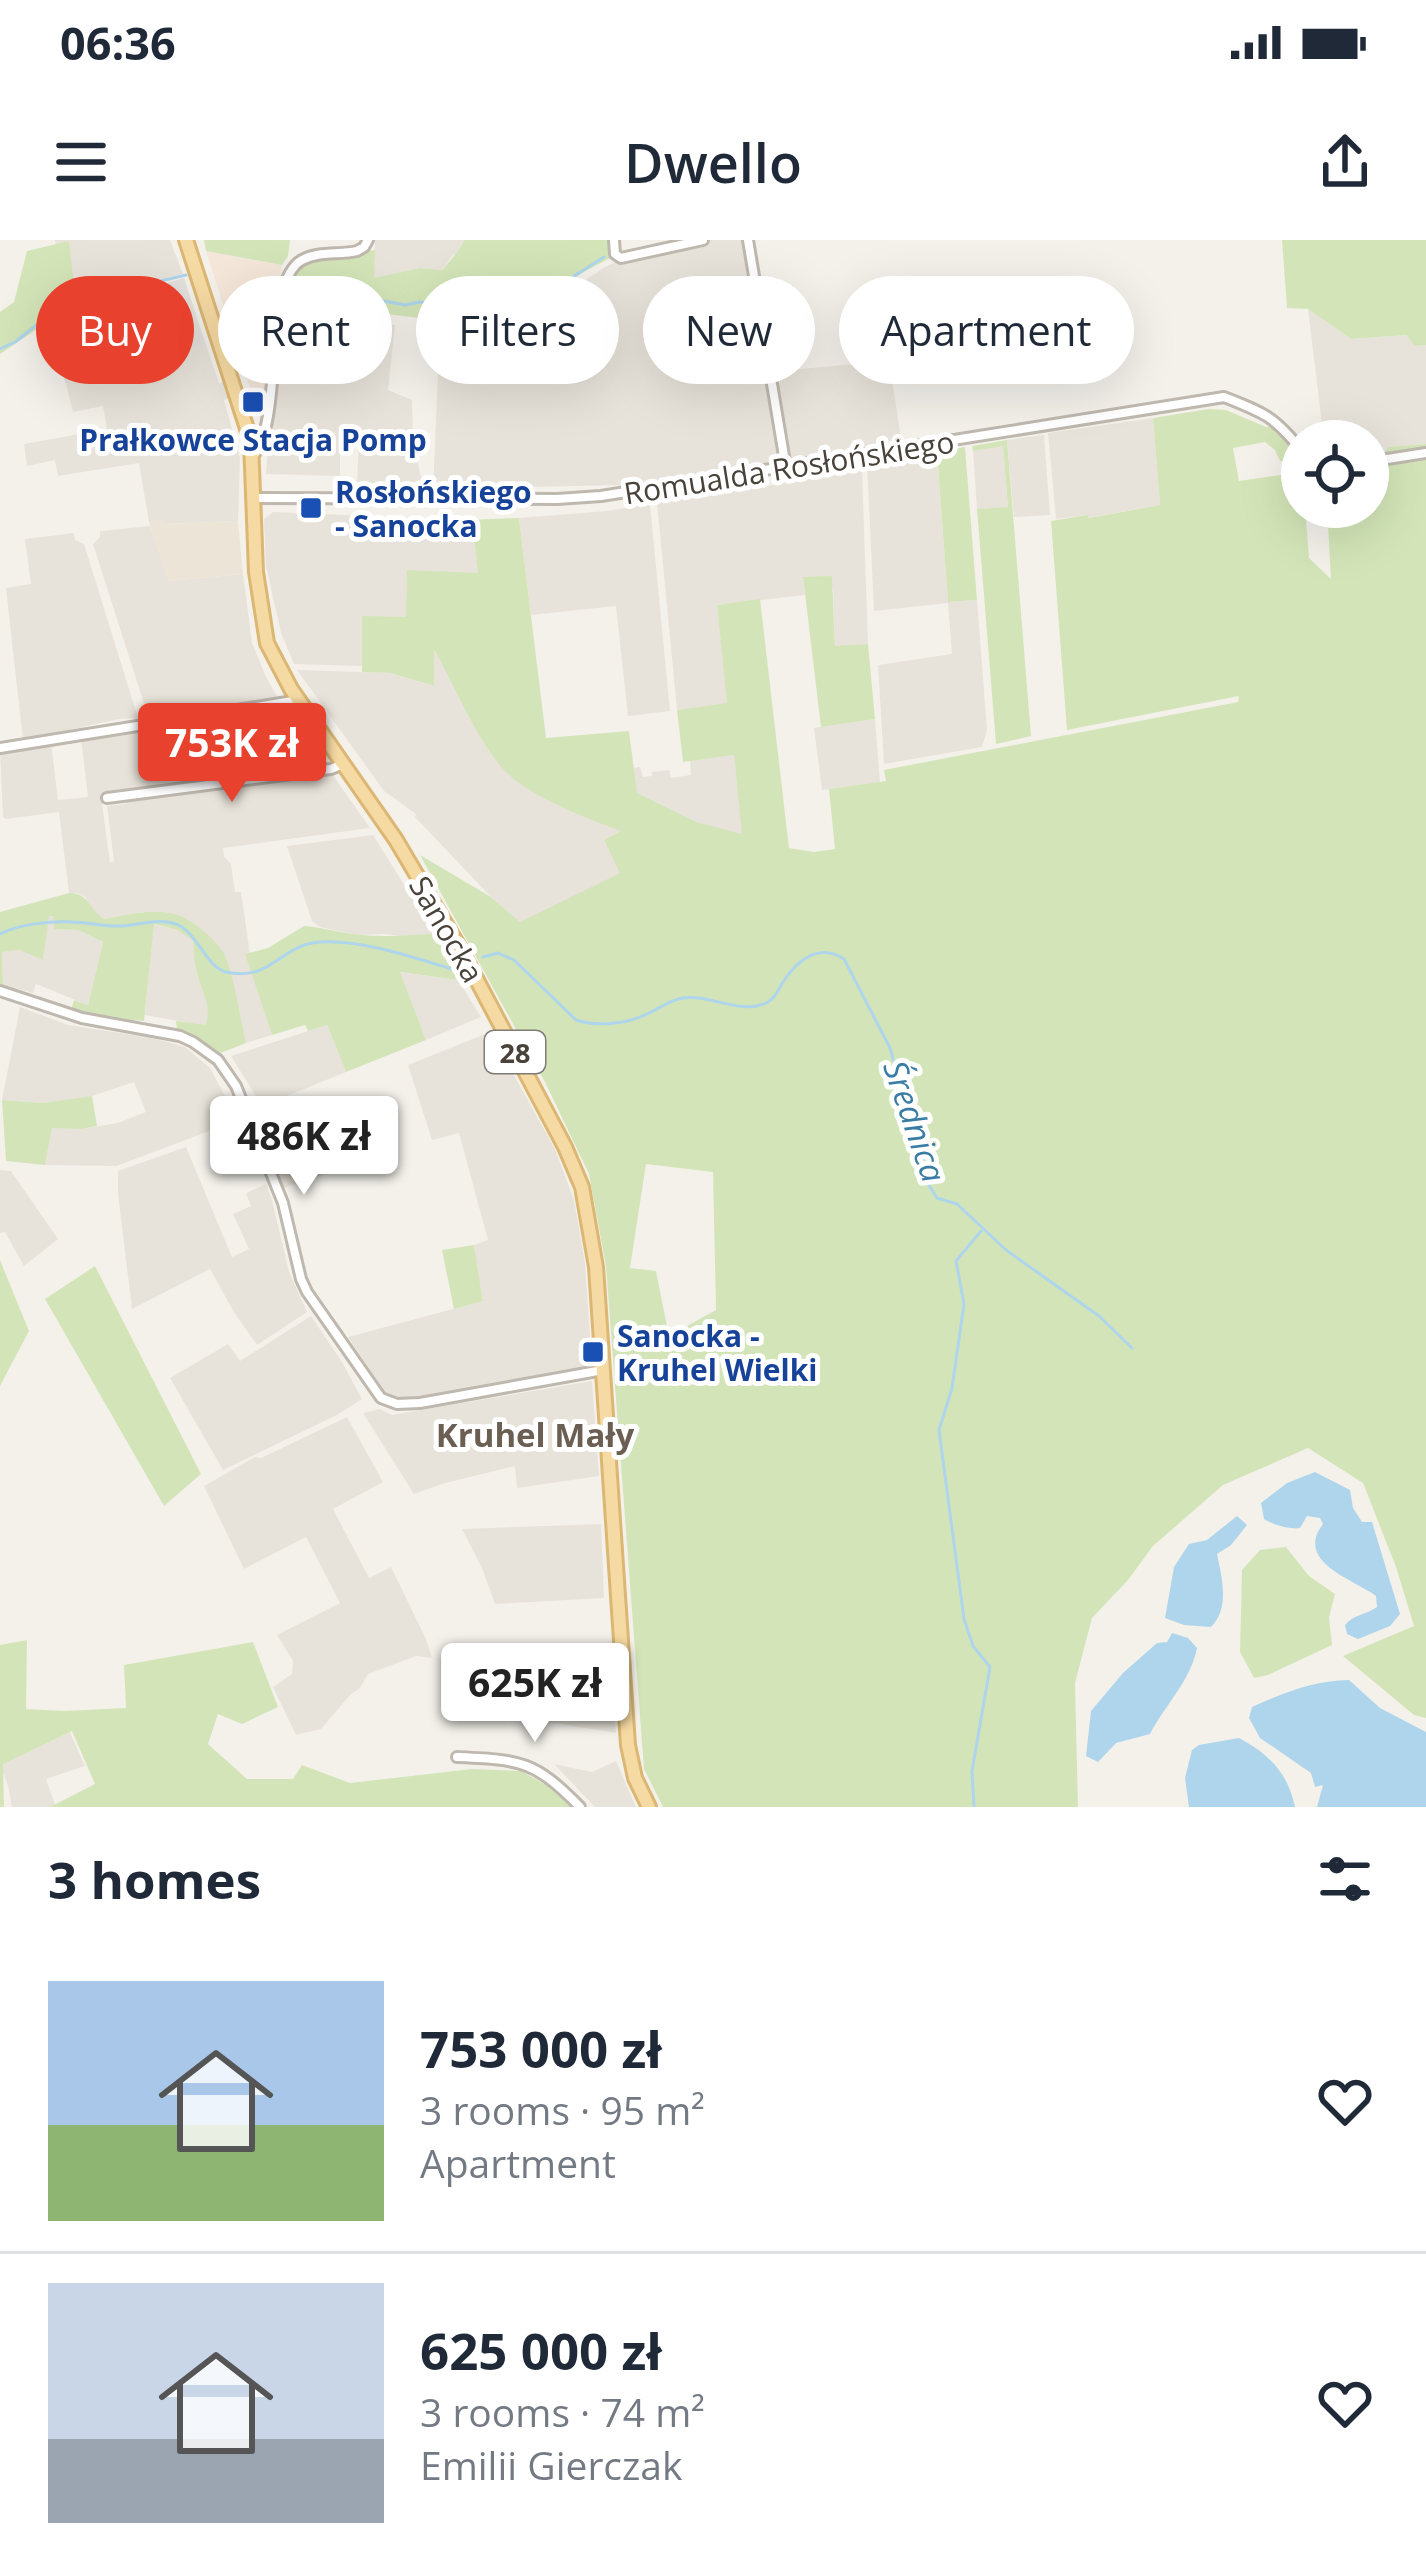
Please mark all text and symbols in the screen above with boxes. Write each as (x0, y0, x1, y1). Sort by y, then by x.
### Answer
text: 06:36 (60, 12, 176, 73)
text: Dwello (624, 125, 802, 199)
icon: menu (48, 129, 114, 195)
icon: share (1312, 129, 1378, 195)
chip: Buy (36, 276, 194, 384)
chip: Rent (218, 276, 392, 384)
chip: Filters (416, 276, 619, 384)
chip: New (643, 276, 815, 384)
chip: Apartment (839, 276, 1134, 384)
marker: Prałkowce Stacja Pomp (240, 389, 266, 415)
place label: Prałkowce Stacja Pomp (79, 419, 427, 460)
map controls (1281, 420, 1389, 528)
button: locate (1281, 420, 1389, 528)
street label: Romualda Rosłońskiego (621, 421, 957, 513)
place label: Rosłońskiego - Sanocka (335, 471, 532, 546)
marker: Rosłońskiego - Sanocka (298, 495, 324, 521)
pin: 753K zł (121, 703, 343, 805)
text: 753K zł (165, 715, 299, 768)
street label: Sanocka (400, 868, 494, 990)
road number: 28 (485, 1031, 545, 1073)
water label: Średnica (873, 1054, 957, 1188)
pin: 486K zł (193, 1096, 415, 1198)
text: 486K zł (237, 1108, 371, 1161)
place label: Sanocka - Kruhel Wielki (617, 1315, 817, 1390)
marker: Sanocka - Kruhel Wielki (580, 1339, 606, 1365)
district label: Kruhel Mały (436, 1412, 634, 1457)
pin: 625K zł (424, 1643, 646, 1745)
text: 625K zł (468, 1655, 602, 1708)
text: 3 homes (48, 1844, 261, 1914)
icon: filters (1312, 1846, 1378, 1912)
text: 753 000 zł (420, 2013, 662, 2083)
icon: home (144, 2029, 288, 2173)
icon: heart (1312, 2068, 1378, 2134)
text: 3 rooms · 95 m² (420, 2083, 705, 2136)
text: Apartment (420, 2136, 616, 2189)
text: 625 000 zł (420, 2315, 662, 2385)
icon: home (144, 2331, 288, 2475)
icon: heart (1312, 2370, 1378, 2436)
text: 3 rooms · 74 m² (420, 2385, 705, 2438)
text: Emilii Gierczak (420, 2438, 682, 2491)

